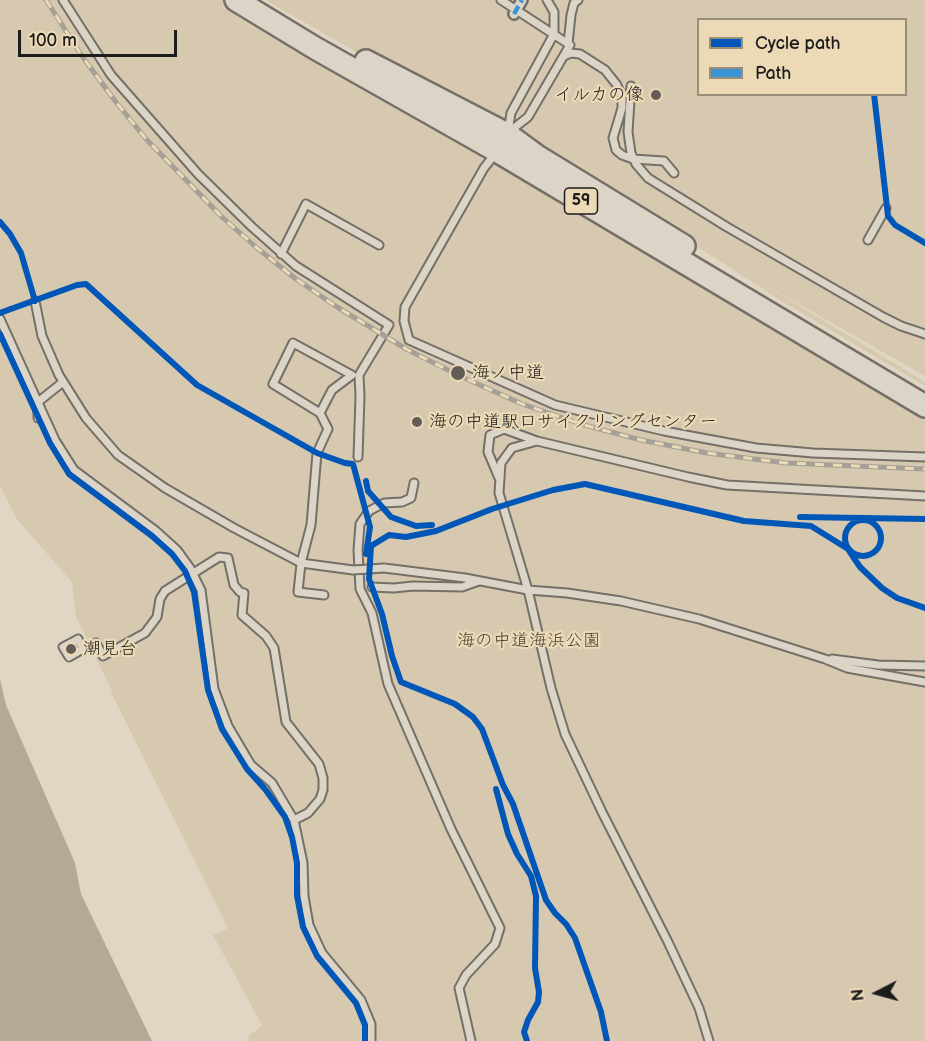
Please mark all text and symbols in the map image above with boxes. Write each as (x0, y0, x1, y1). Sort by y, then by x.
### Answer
scale bar (21, 18, 180, 56)
legend (697, 18, 907, 96)
text: 100 m (29, 30, 77, 51)
text: Cycle path (755, 33, 841, 54)
text: Path (755, 63, 791, 84)
place label: イルカの像 (554, 84, 644, 106)
marker: イルカの像 (649, 88, 663, 102)
road number: 59 (564, 188, 598, 214)
place label: 海ノ中道 (472, 362, 544, 384)
marker: 海ノ中道 (449, 364, 467, 382)
place label: 海の中道駅口サイクリングセンター (429, 411, 717, 433)
marker: 海の中道駅口サイクリングセンター (410, 415, 424, 429)
park label: 海の中道海浜公園 (457, 630, 601, 652)
place label: 潮見台 (83, 638, 137, 660)
marker: 潮見台 (64, 642, 78, 656)
north arrow (847, 963, 907, 1023)
text: N (849, 988, 869, 1002)

